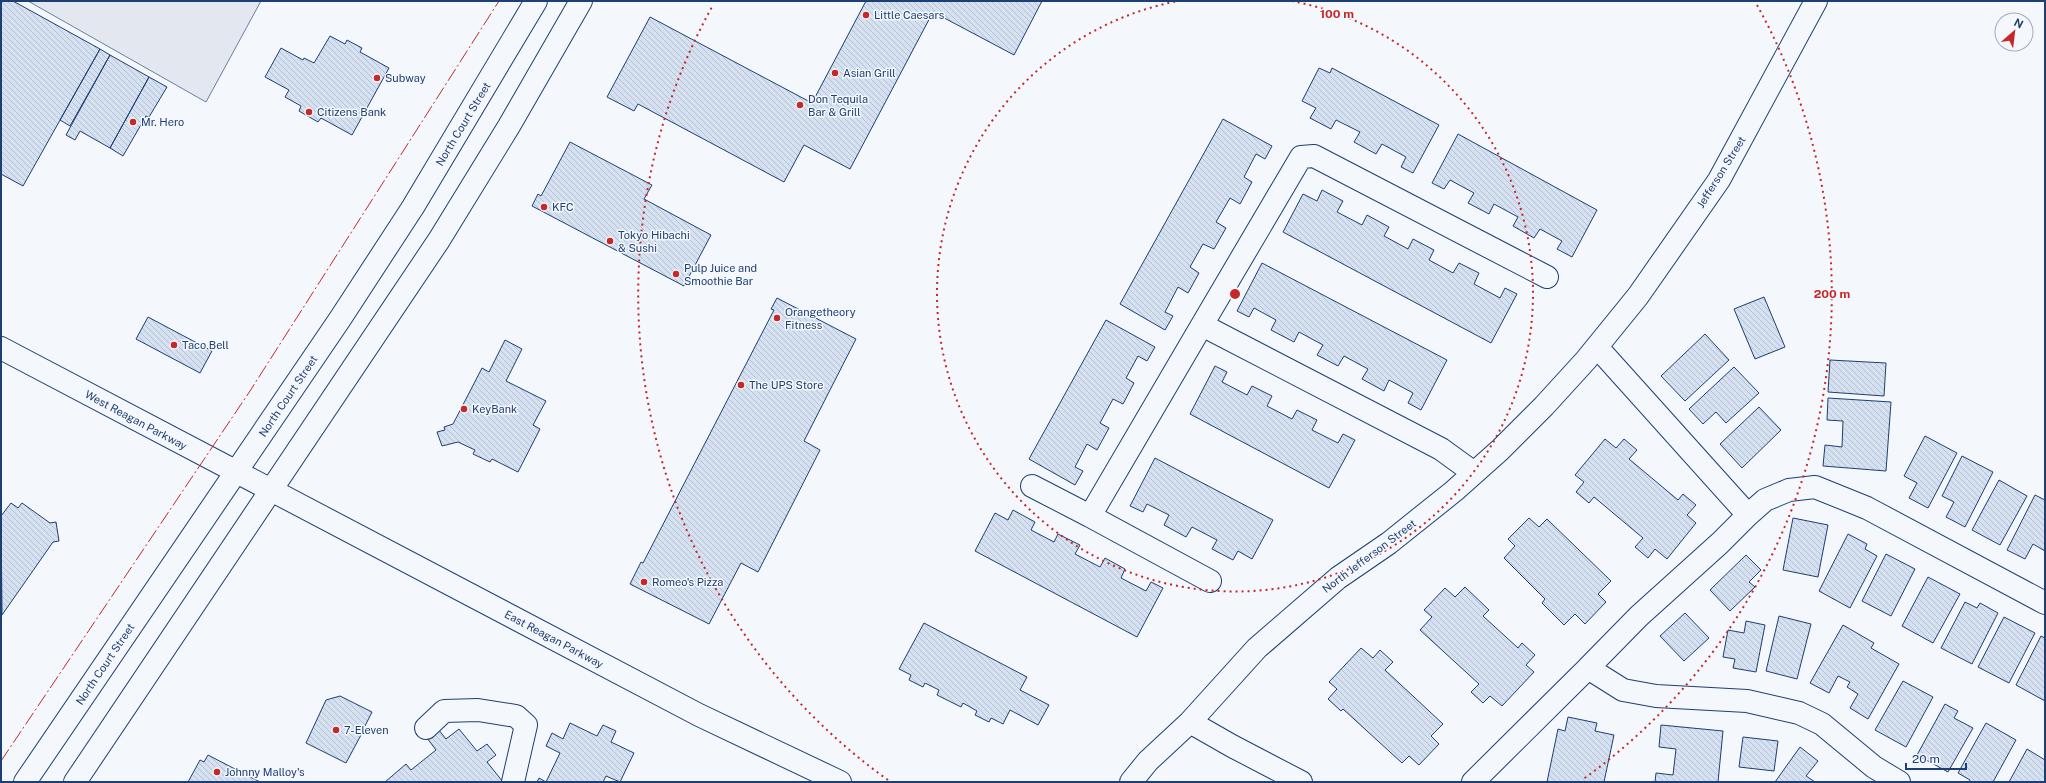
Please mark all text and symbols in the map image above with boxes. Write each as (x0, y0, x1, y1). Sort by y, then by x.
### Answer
text: 100 m (1320, 7, 1354, 21)
place label: Little Caesars (874, 9, 945, 21)
marker: Little Caesars (861, 10, 871, 20)
north arrow (1994, 12, 2034, 52)
text: N (2012, 16, 2025, 30)
place label: Asian Grill (843, 67, 896, 79)
marker: Asian Grill (830, 68, 840, 78)
place label: Subway (385, 72, 426, 84)
marker: Subway (372, 73, 382, 83)
street label: North Court Street (433, 80, 493, 168)
place label: Don Tequila Bar & Grill (808, 93, 868, 118)
marker: Don Tequila Bar & Grill (795, 100, 805, 110)
place label: Citizens Bank (317, 106, 386, 118)
marker: Citizens Bank (304, 107, 314, 117)
place label: Mr. Hero (141, 116, 184, 128)
marker: Mr. Hero (128, 117, 138, 127)
street label: Jefferson Street (1694, 134, 1748, 210)
place label: KFC (552, 201, 574, 213)
marker: KFC (539, 202, 549, 212)
place label: Tokyo Hibachi & Sushi (618, 229, 690, 254)
marker: Tokyo Hibachi & Sushi (605, 236, 615, 246)
place label: Pulp Juice and Smoothie Bar (684, 262, 757, 287)
marker: Pulp Juice and Smoothie Bar (671, 269, 681, 279)
centre of rings (1228, 287, 1242, 301)
text: 200 m (1814, 287, 1850, 301)
place label: Orangetheory Fitness (785, 306, 856, 331)
marker: Orangetheory Fitness (772, 313, 782, 323)
place label: Taco Bell (182, 339, 229, 351)
marker: Taco Bell (169, 340, 179, 350)
street label: North Court Street (256, 353, 320, 439)
place label: The UPS Store (749, 379, 824, 391)
marker: The UPS Store (736, 380, 746, 390)
street label: West Reagan Parkway (83, 388, 189, 452)
place label: KeyBank (472, 403, 517, 415)
marker: KeyBank (459, 404, 469, 414)
street label: North Jefferson Street (1320, 517, 1418, 595)
place label: Romeo's Pizza (652, 576, 723, 588)
marker: Romeo's Pizza (639, 577, 649, 587)
street label: East Reagan Parkway (502, 608, 606, 670)
street label: North Court Street (73, 621, 137, 707)
place label: 7-Eleven (344, 724, 389, 736)
marker: 7-Eleven (331, 725, 341, 735)
scale bar (1906, 745, 1966, 771)
text: 20 m (1912, 752, 1940, 766)
place label: Johnny Malloy's (225, 766, 305, 778)
marker: Johnny Malloy's (212, 767, 222, 777)

